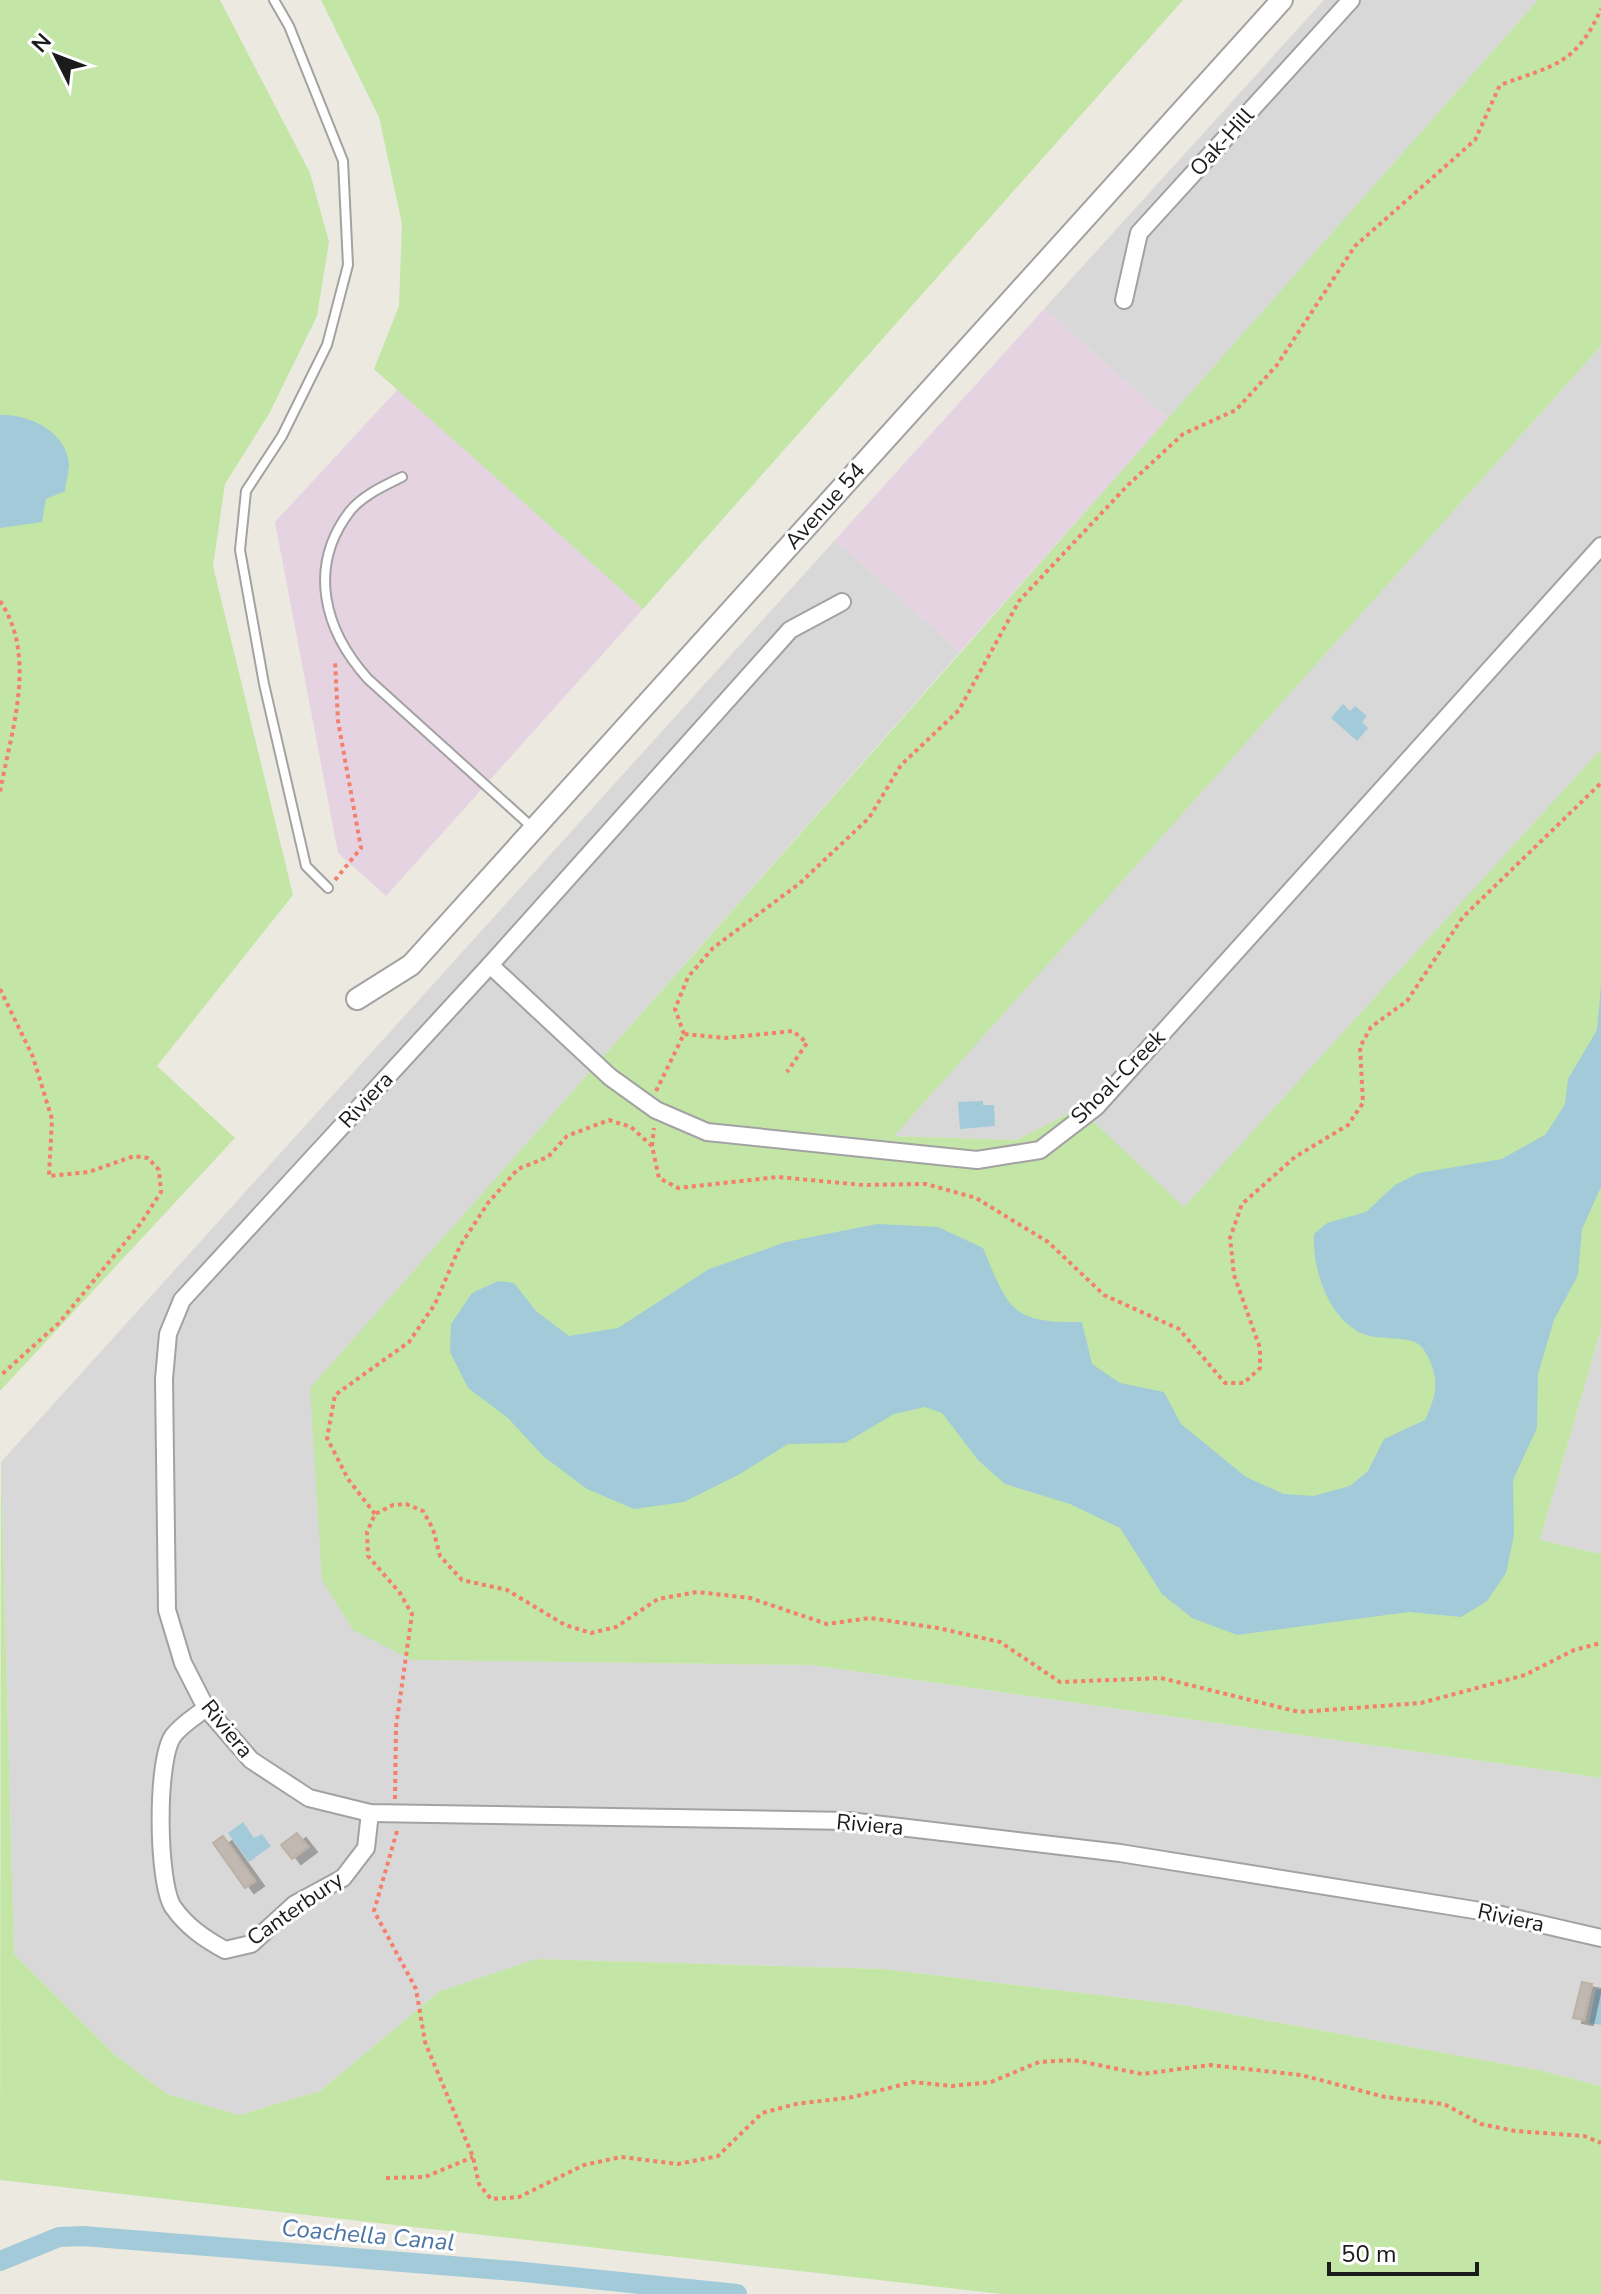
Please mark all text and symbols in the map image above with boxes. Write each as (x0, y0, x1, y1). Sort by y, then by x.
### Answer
north arrow (16, 16, 96, 96)
text: N (25, 27, 59, 59)
street label: Oak-Hill (1183, 101, 1261, 183)
street label: Avenue 54 (778, 456, 872, 556)
street label: Shoal-Creek (1064, 1022, 1173, 1131)
street label: Riviera (332, 1065, 400, 1135)
street label: Riviera (194, 1693, 260, 1765)
street label: Riviera (835, 1807, 905, 1843)
street label: Canterbury (241, 1865, 350, 1953)
street label: Riviera (1475, 1896, 1547, 1940)
water label: Coachella Canal (280, 2211, 456, 2259)
scale bar (1329, 2226, 1477, 2276)
text: 50 m (1341, 2238, 1397, 2270)

